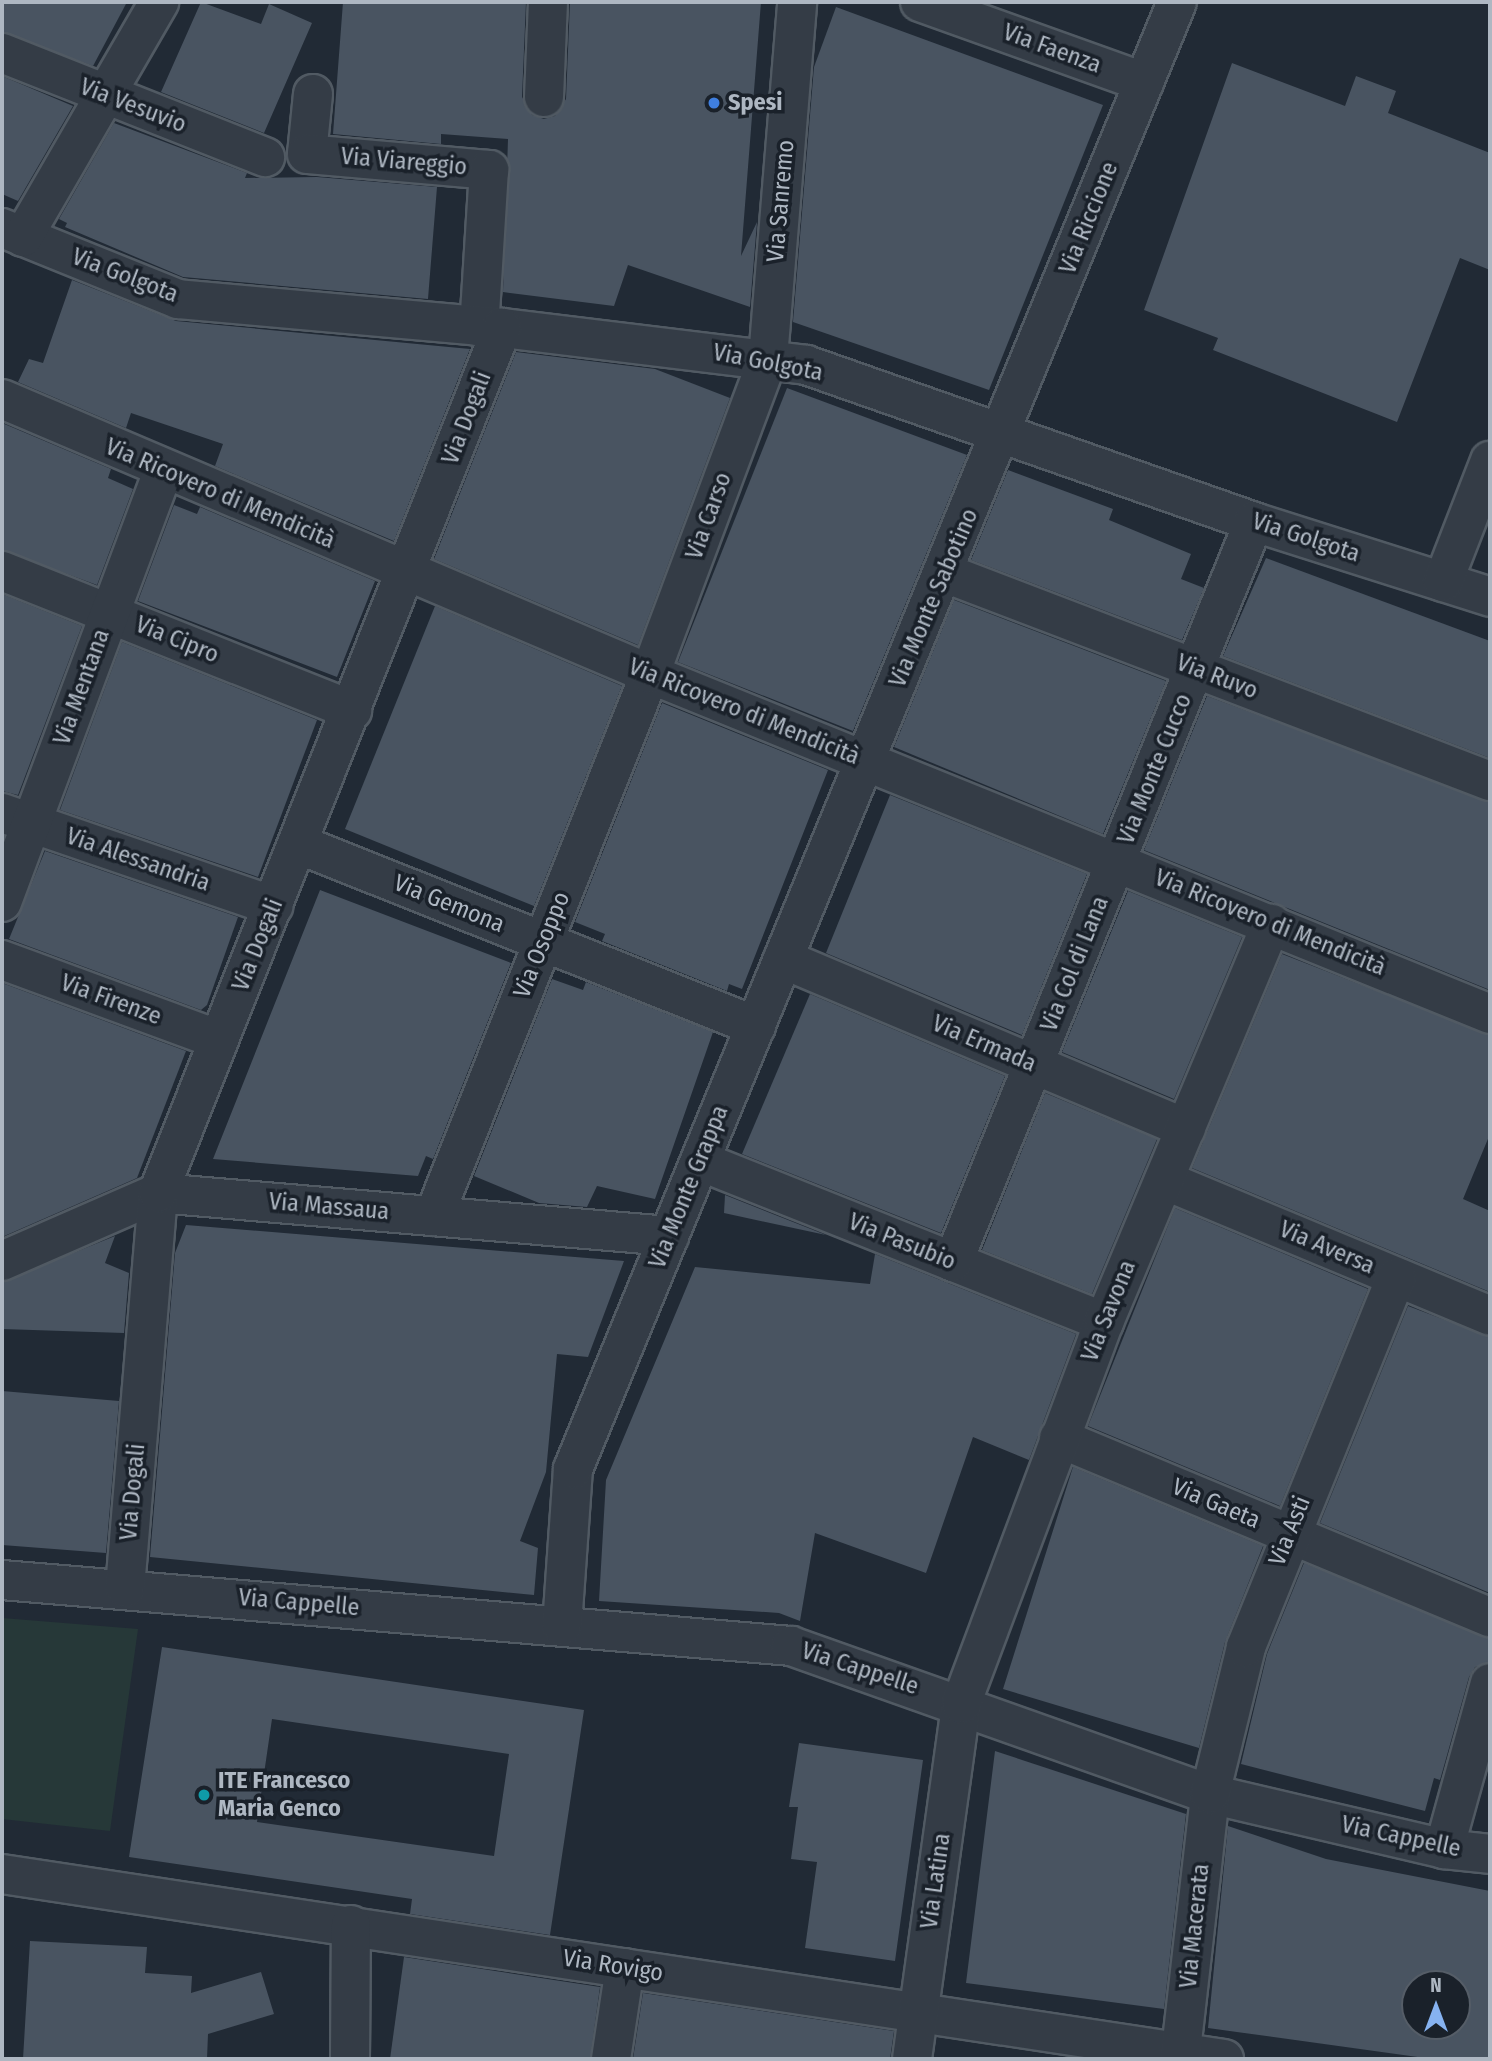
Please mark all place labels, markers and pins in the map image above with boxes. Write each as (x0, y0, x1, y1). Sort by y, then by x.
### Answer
place label: Spesi (728, 89, 782, 117)
marker: Spesi (706, 95, 722, 111)
place label: ITE Francesco Maria Genco (218, 1767, 350, 1823)
marker: ITE Francesco Maria Genco (196, 1787, 212, 1803)

